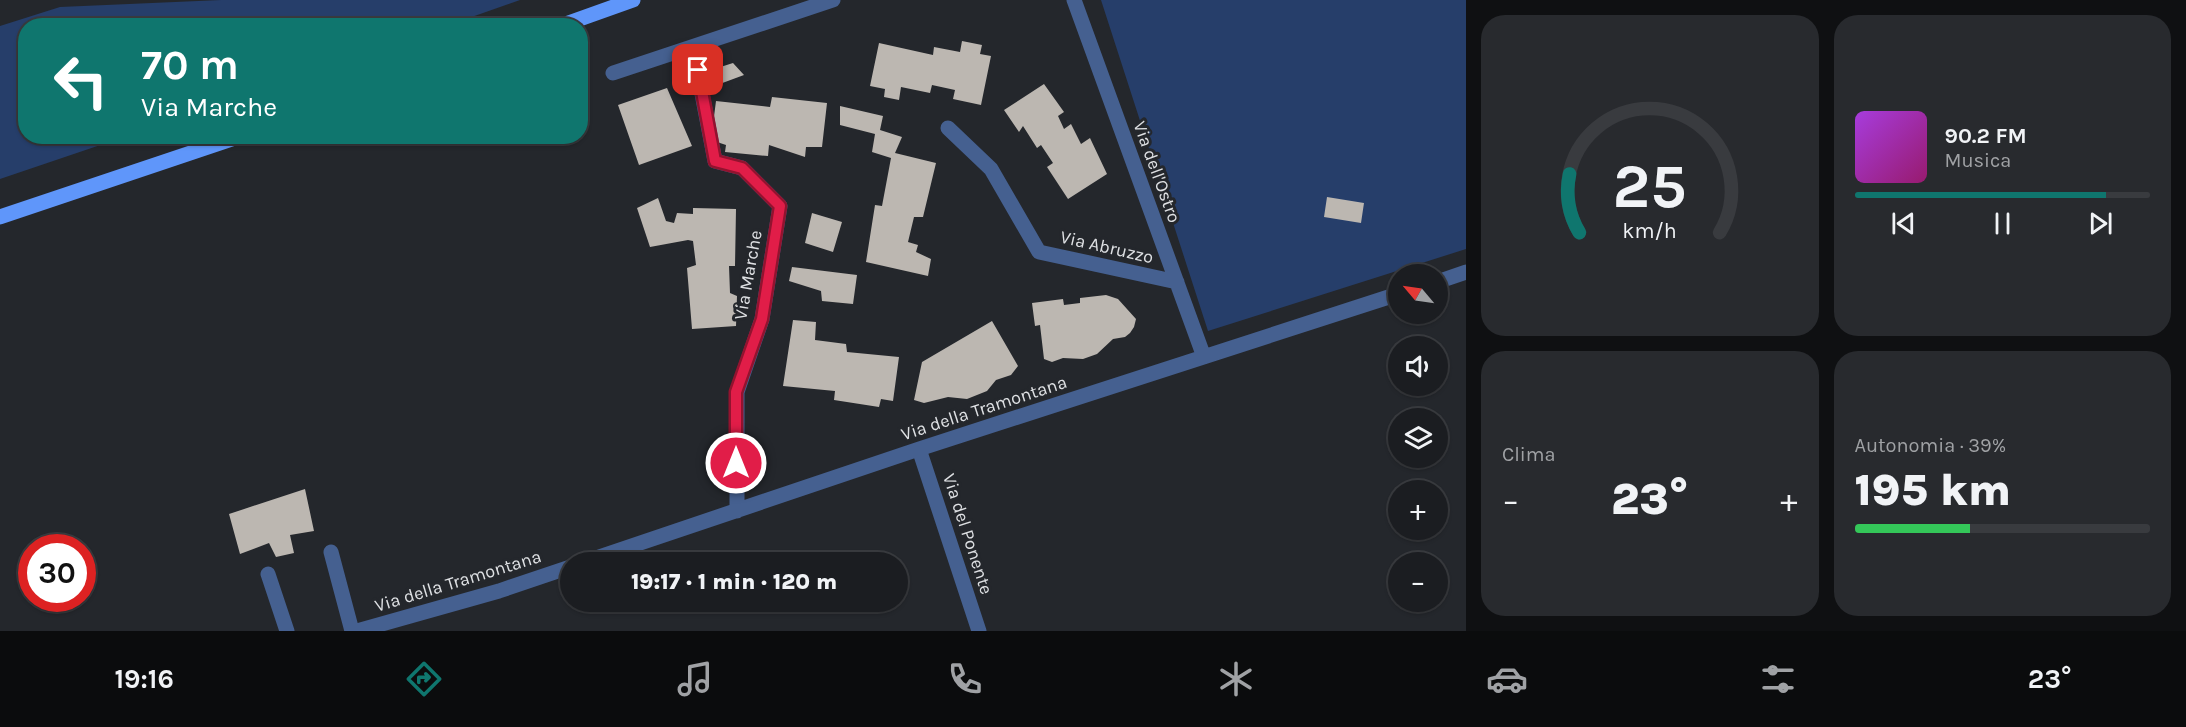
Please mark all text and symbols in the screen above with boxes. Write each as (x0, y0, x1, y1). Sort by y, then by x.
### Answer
text: 70 m (141, 40, 239, 90)
icon: left (42, 42, 120, 120)
pin (672, 44, 723, 95)
icon: arrive (681, 53, 714, 86)
text: Via Marche (141, 91, 277, 123)
street label: Via dell'Ostro (1128, 118, 1186, 226)
text: 90.2 FM (1945, 123, 2027, 149)
text: Musica (1945, 149, 2011, 172)
text: 25 (1613, 150, 1687, 223)
icon: previous (1887, 207, 1920, 240)
icon: pause (1986, 207, 2019, 240)
icon: next (2084, 207, 2117, 240)
text: km/h (1623, 218, 1677, 243)
street label: Via Abruzzo (1058, 226, 1156, 268)
street label: Via Marche (729, 228, 767, 322)
north arrow (1388, 264, 1448, 324)
map controls (1388, 264, 1448, 612)
button: sound (1388, 336, 1448, 396)
street label: Via della Tramontana (898, 371, 1070, 445)
button: layers (1388, 408, 1448, 468)
position arrow (704, 431, 768, 495)
text: Autonomia · 39% (1855, 434, 2006, 457)
text: Clima (1502, 443, 1556, 466)
text: 195 km (1855, 464, 2011, 516)
street label: Via del Ponente (938, 471, 998, 597)
text: 23° (1611, 473, 1689, 525)
button: + (1388, 480, 1448, 540)
text: − (1502, 481, 1519, 519)
text: + (1780, 481, 1798, 519)
speed limit sign: 30 (18, 534, 96, 612)
street label: Via della Tramontana (372, 545, 544, 617)
button: − (1388, 552, 1448, 612)
text: 19:17 · 1 min · 120 m (631, 569, 837, 595)
icon: directions (403, 658, 445, 700)
icon: music (674, 658, 716, 700)
icon: phone (944, 658, 986, 700)
icon: climate (1215, 658, 1257, 700)
icon: car (1486, 658, 1528, 700)
icon: filters (1757, 658, 1799, 700)
text: 19:16 (114, 663, 174, 695)
text: 23° (2028, 663, 2071, 695)

